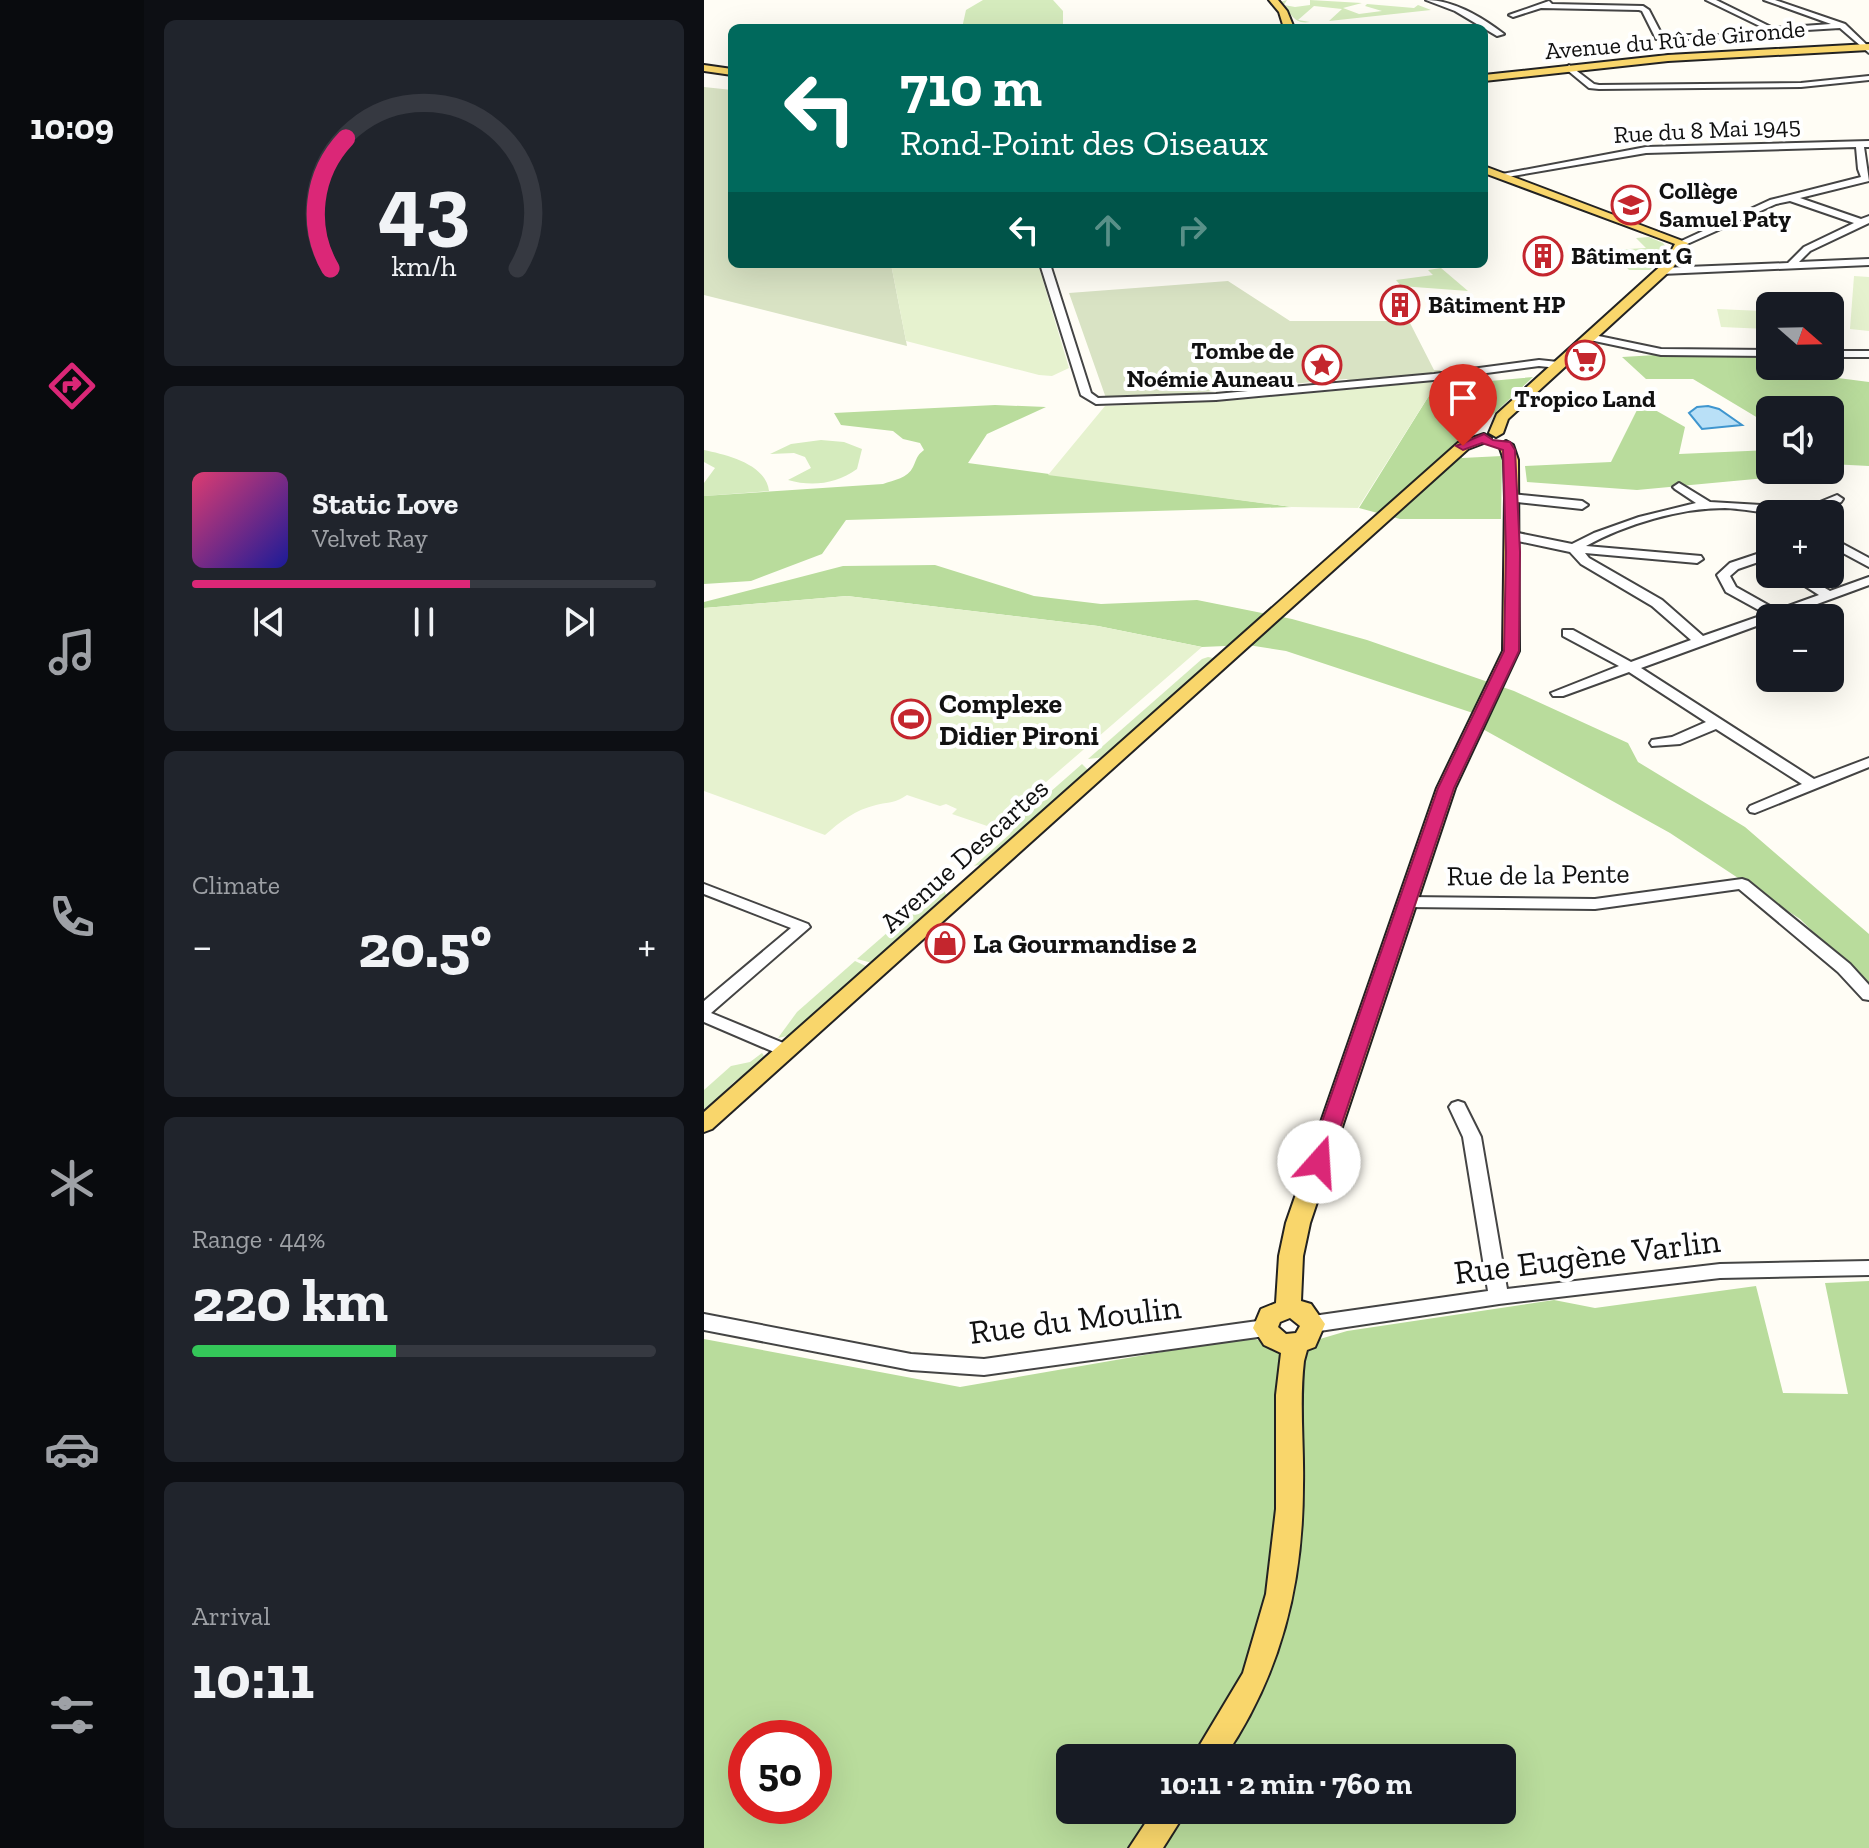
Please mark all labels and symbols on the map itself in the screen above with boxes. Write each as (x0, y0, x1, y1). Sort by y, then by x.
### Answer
street label: Avenue du Rû de Gironde (1544, 14, 1806, 65)
street label: Rue du 8 Mai 1945 (1613, 110, 1801, 149)
place label: Collège Samuel Paty (1659, 176, 1791, 233)
school or university icon: Collège Samuel Paty (1610, 184, 1652, 226)
building icon: Bâtiment G (1522, 235, 1564, 277)
place label: Bâtiment G (1571, 241, 1692, 270)
building icon: Bâtiment HP (1379, 284, 1421, 326)
place label: Bâtiment HP (1428, 290, 1566, 319)
north arrow (1756, 292, 1844, 380)
place label: Tombe de Noémie Auneau (1126, 336, 1294, 393)
supermarket icon: Tropico Land (1564, 339, 1606, 381)
place icon: Tombe de Noémie Auneau (1301, 344, 1343, 386)
pin (1429, 364, 1497, 446)
place label: Tropico Land (1514, 384, 1656, 413)
place label: Complexe Didier Pironi (939, 687, 1099, 752)
sports icon: Complexe Didier Pironi (890, 698, 932, 740)
street label: Avenue Descartes (874, 771, 1055, 939)
street label: Rue de la Pente (1446, 856, 1630, 893)
shop icon: La Gourmandise 2 (924, 922, 966, 964)
place label: La Gourmandise 2 (973, 927, 1197, 960)
position arrow (1277, 1120, 1361, 1204)
street label: Rue Eugène Varlin (1452, 1220, 1723, 1293)
street label: Rue du Moulin (967, 1286, 1184, 1353)
speed limit sign: 50 (728, 1720, 832, 1824)

